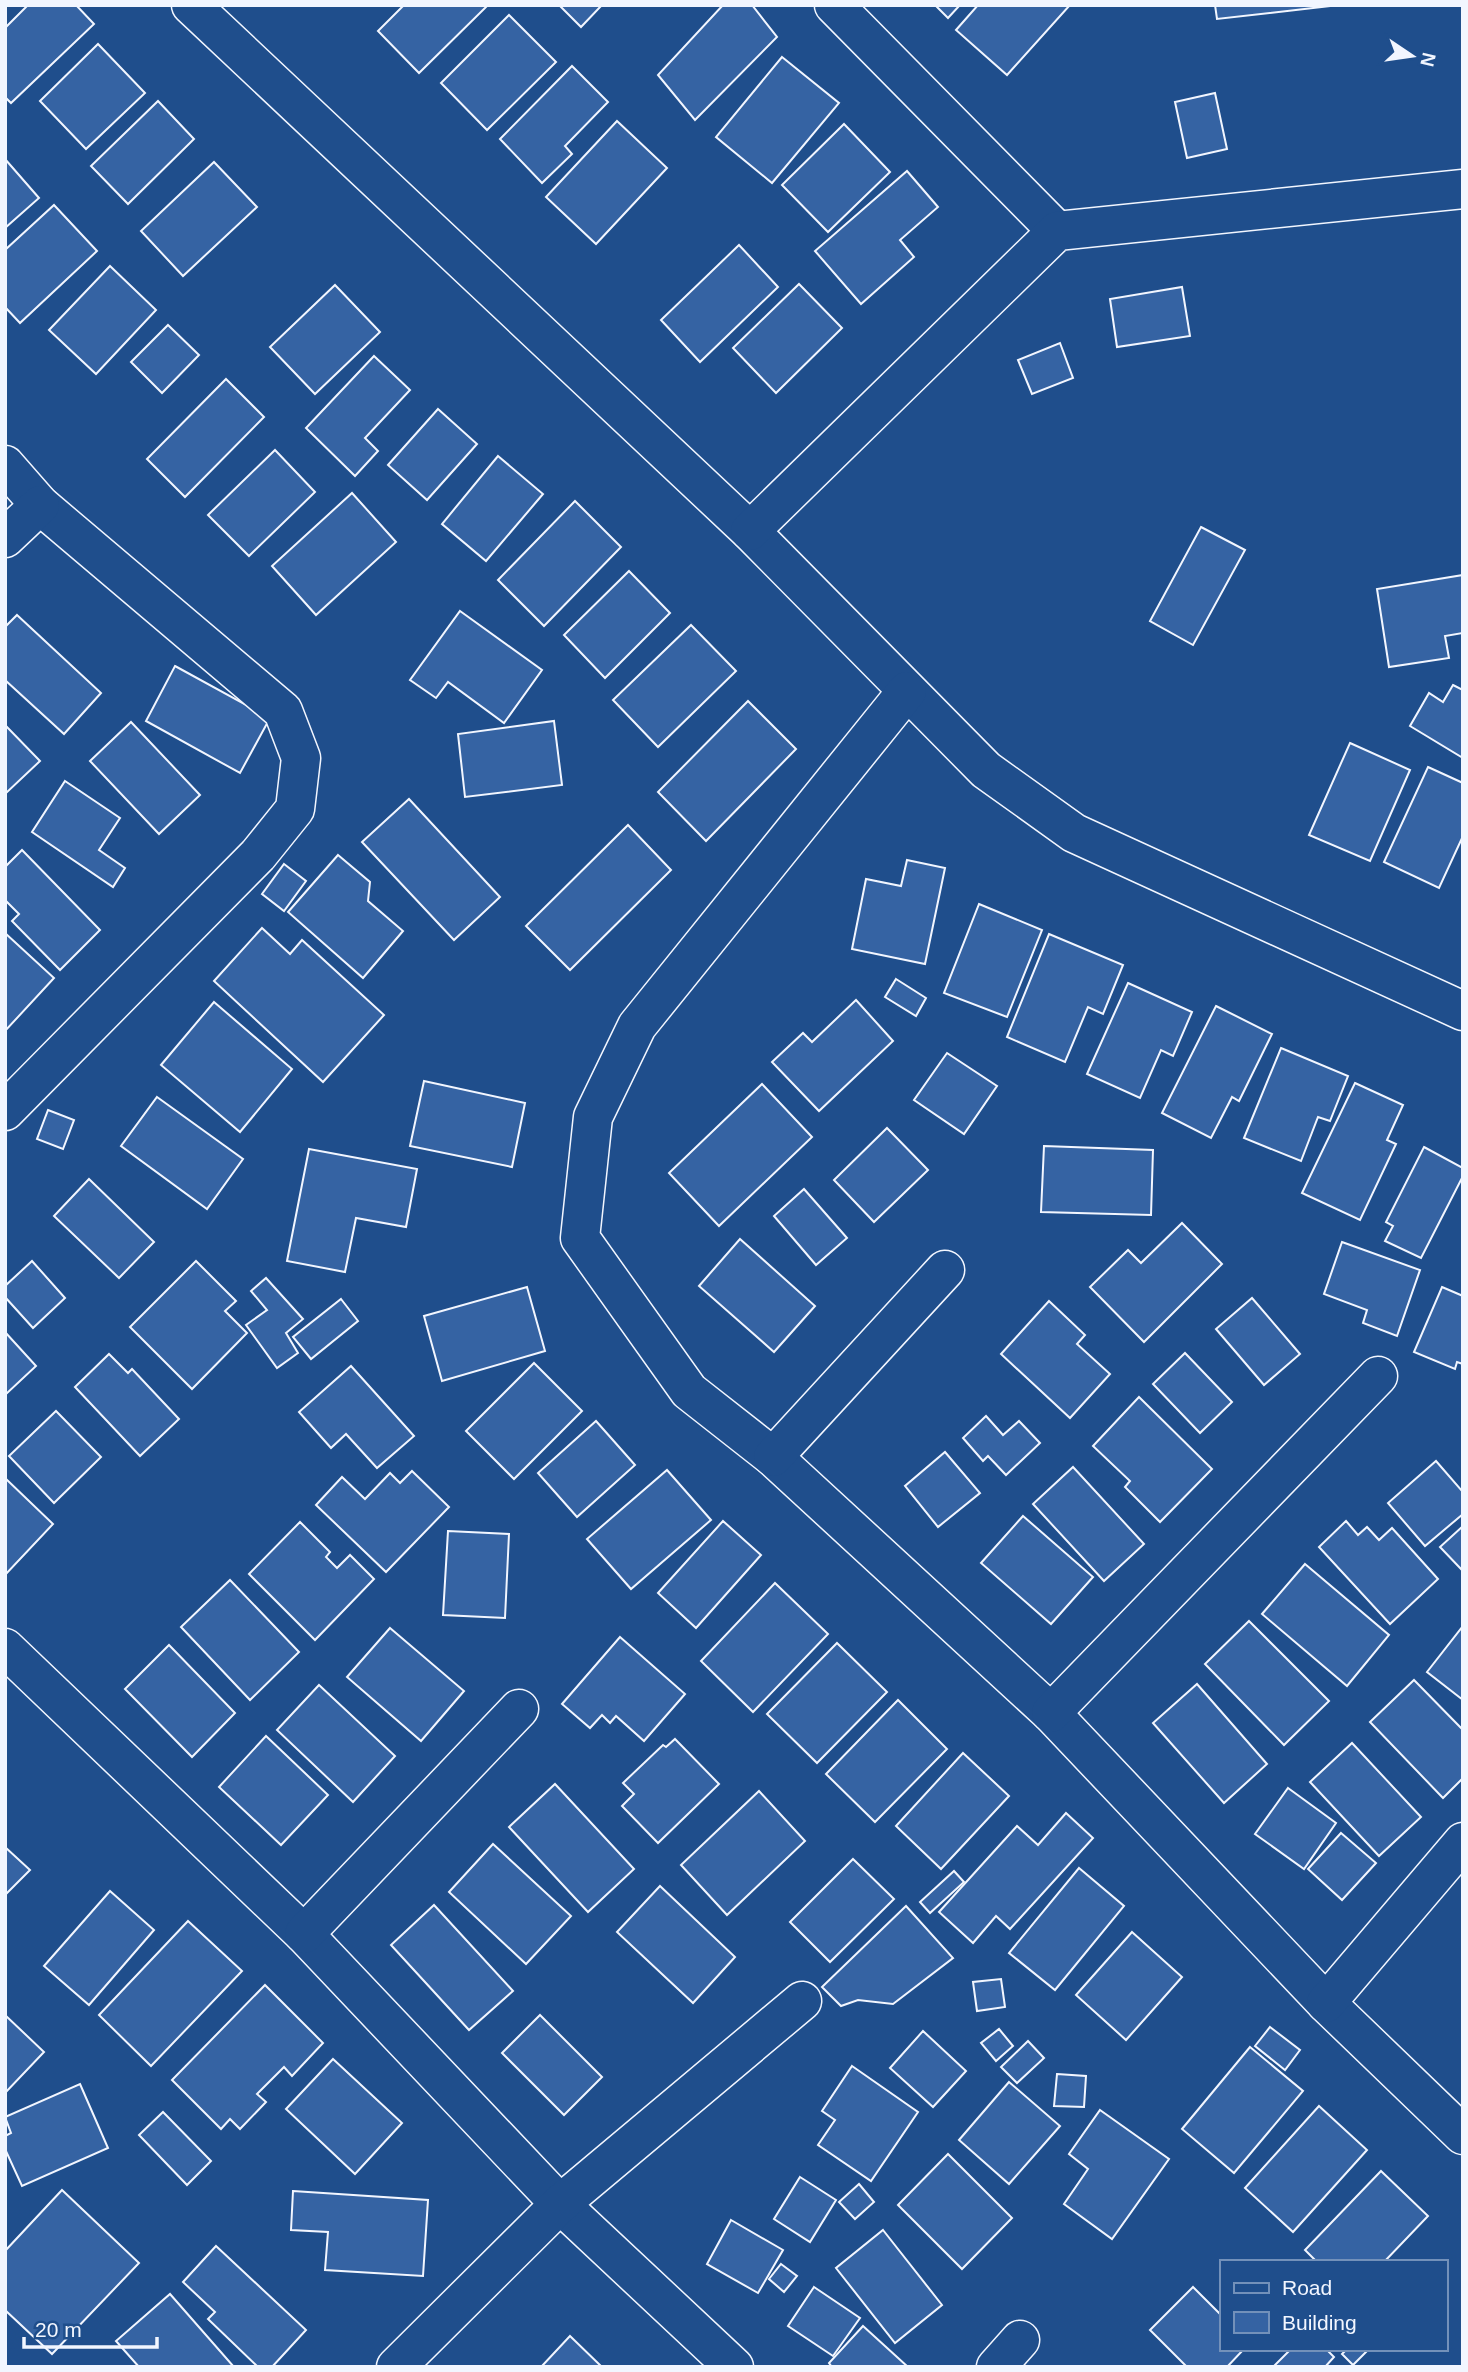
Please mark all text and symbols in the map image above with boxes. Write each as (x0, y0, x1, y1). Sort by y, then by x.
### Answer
north arrow (1377, 21, 1447, 91)
text: N (1416, 51, 1440, 69)
legend (1220, 2260, 1447, 2351)
text: Road (1282, 2276, 1332, 2299)
scale bar (24, 2306, 158, 2350)
text: Building (1282, 2311, 1357, 2334)
text: 20 m (35, 2318, 82, 2341)

